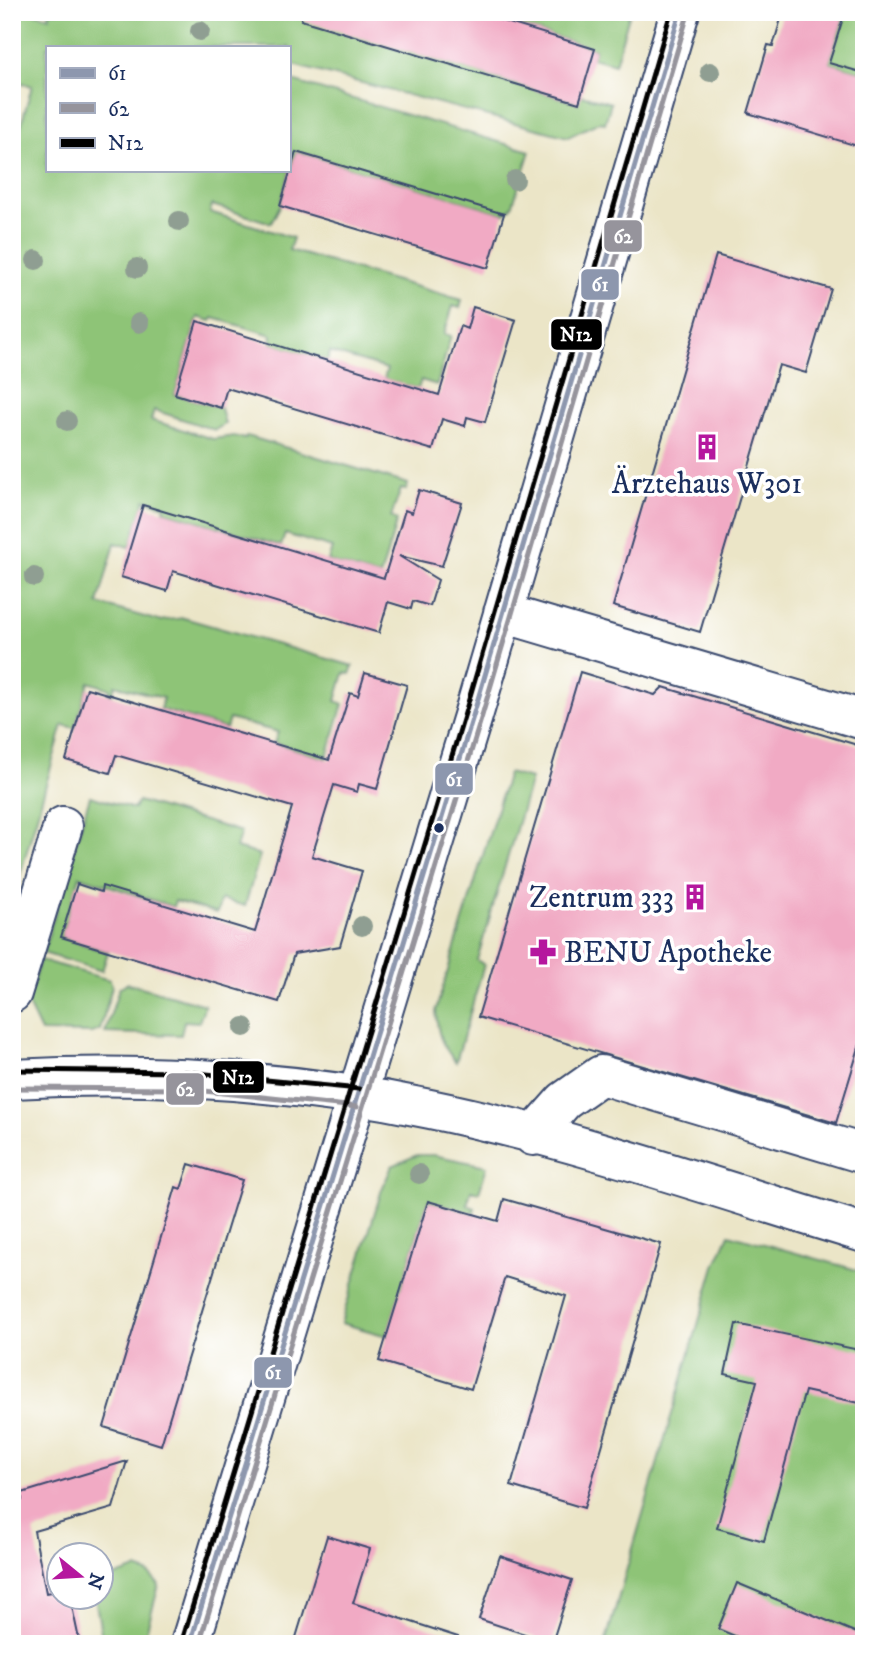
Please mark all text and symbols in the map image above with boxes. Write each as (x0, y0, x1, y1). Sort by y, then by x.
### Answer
legend (46, 46, 290, 172)
text: 61 (108, 61, 127, 87)
text: 62 (108, 97, 130, 123)
text: N12 (108, 131, 144, 157)
line badge: 62 (603, 219, 643, 253)
text: 62 (613, 226, 633, 249)
line badge: 61 (580, 268, 620, 301)
text: 61 (592, 274, 608, 297)
line badge: N12 (550, 318, 603, 351)
text: N12 (560, 324, 593, 347)
building icon: Ärztehaus W301 (692, 432, 722, 462)
place label: Ärztehaus W301 (612, 465, 802, 503)
line badge: 61 (434, 762, 474, 796)
text: 61 (446, 769, 462, 792)
unlabelled marker (432, 821, 446, 835)
place label: Zentrum 333 (529, 880, 674, 917)
building icon: Zentrum 333 (680, 882, 710, 912)
place label: BENU Apotheke (564, 935, 772, 972)
pharmacy icon: BENU Apotheke (528, 937, 558, 967)
line badge: N12 (212, 1060, 265, 1094)
text: N12 (222, 1067, 255, 1090)
line badge: 62 (165, 1072, 205, 1106)
text: 62 (175, 1079, 195, 1102)
line badge: 61 (253, 1356, 293, 1389)
text: 61 (265, 1362, 281, 1385)
north arrow (46, 1540, 116, 1610)
text: N (81, 1570, 108, 1592)

